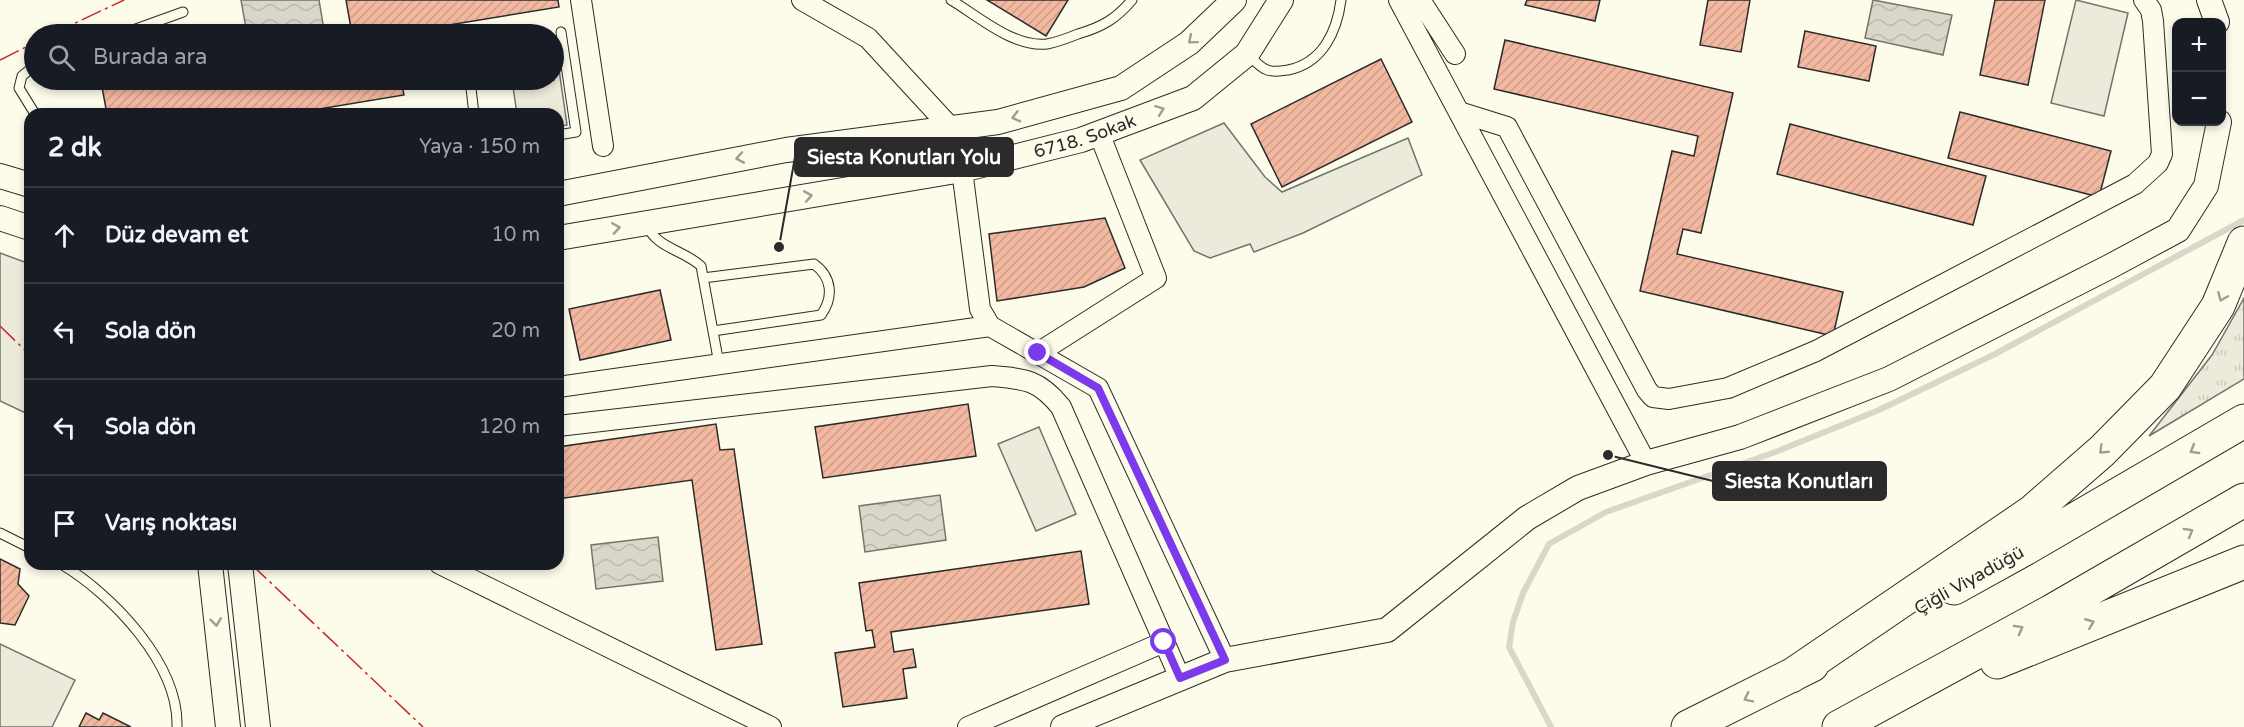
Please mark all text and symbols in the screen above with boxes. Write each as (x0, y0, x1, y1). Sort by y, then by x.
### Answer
map controls (2172, 18, 2226, 126)
button: + (2172, 18, 2226, 72)
search box (24, 24, 564, 90)
one-way arrow (1188, 33, 1199, 44)
icon: search (45, 41, 78, 74)
text: Burada ara (93, 44, 207, 70)
button: − (2172, 72, 2226, 126)
one-way arrow (1154, 105, 1165, 118)
street label: 6718. Sokak (1031, 109, 1139, 163)
one-way arrow (1011, 110, 1021, 123)
text: 2 dk (48, 132, 102, 163)
text: Yaya · 150 m (419, 135, 540, 159)
callout: Siesta Konutları Yolu (795, 138, 1013, 176)
text: Siesta Konutları Yolu (807, 146, 1001, 170)
one-way arrow (735, 151, 745, 164)
one-way arrow (803, 190, 813, 203)
icon: ahead (48, 219, 81, 252)
text: Düz devam et (105, 222, 248, 248)
one-way arrow (610, 222, 620, 235)
text: 10 m (491, 223, 540, 247)
one-way arrow (2217, 290, 2229, 301)
icon: left (48, 315, 81, 348)
text: Sola dön (105, 318, 196, 344)
text: 20 m (491, 319, 540, 343)
route end (1024, 339, 1050, 365)
icon: left (48, 411, 81, 444)
text: Sola dön (105, 414, 196, 440)
text: 120 m (479, 415, 540, 439)
one-way arrow (2100, 443, 2110, 454)
one-way arrow (2190, 443, 2200, 455)
callout: Siesta Konutları (1713, 462, 1886, 500)
text: Siesta Konutları (1725, 470, 1873, 494)
icon: arrive (48, 507, 81, 540)
text: Varış noktası (105, 510, 237, 536)
one-way arrow (2182, 527, 2193, 539)
street label: Çiğli Viyadüğü (1910, 541, 2028, 619)
one-way arrow (209, 618, 222, 627)
one-way arrow (2084, 618, 2095, 630)
one-way arrow (2013, 625, 2024, 636)
route start (1150, 628, 1176, 654)
one-way arrow (1743, 690, 1754, 702)

